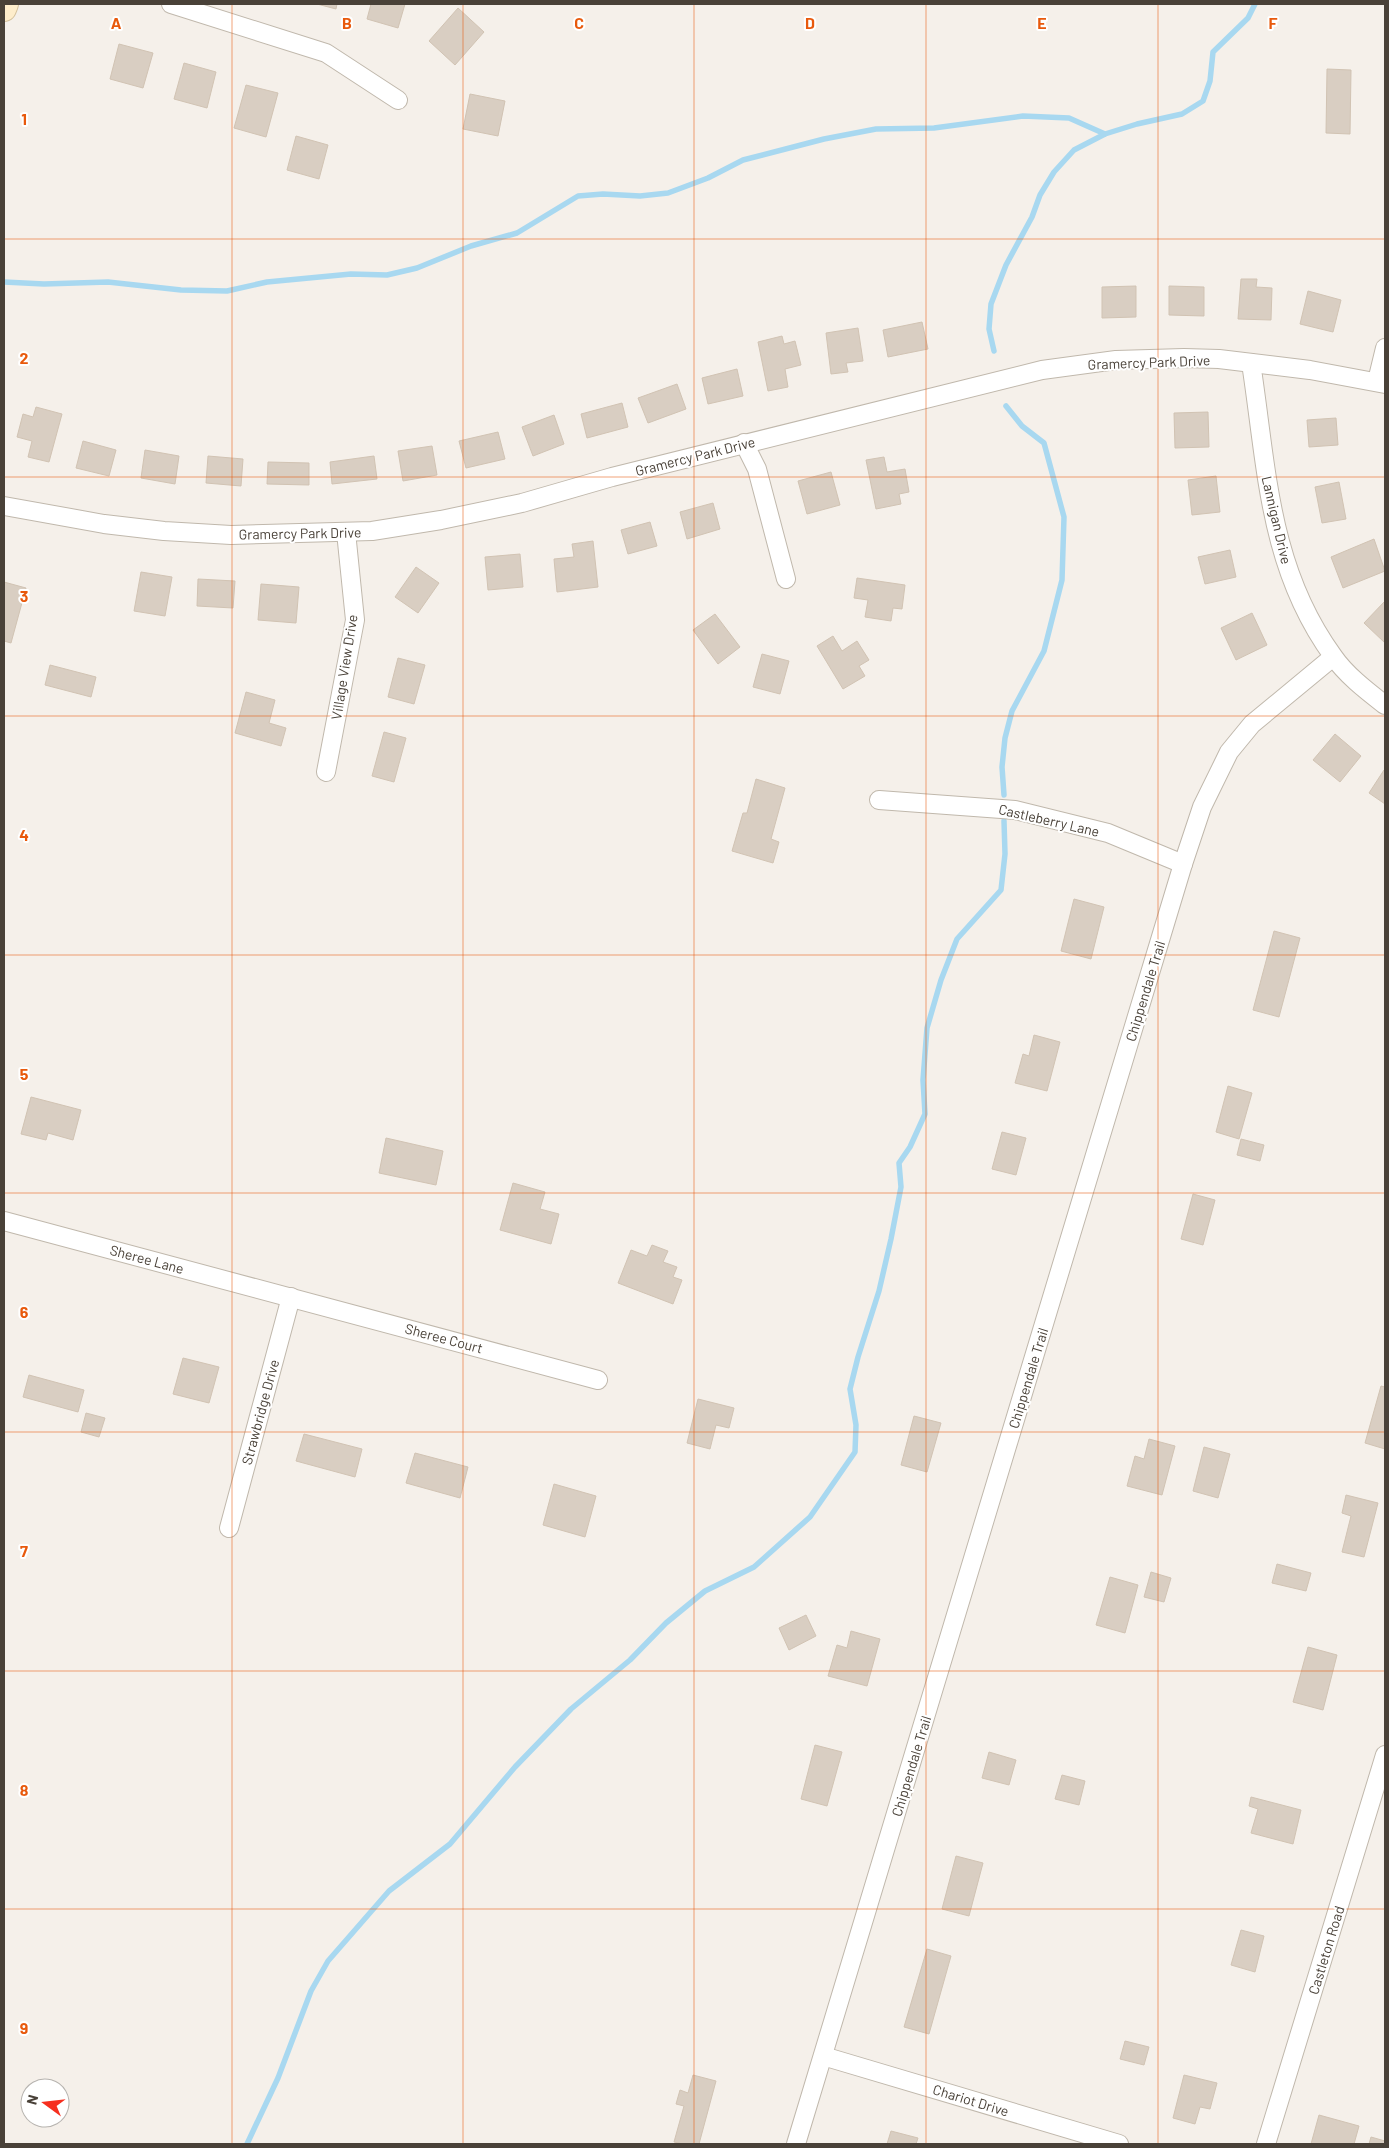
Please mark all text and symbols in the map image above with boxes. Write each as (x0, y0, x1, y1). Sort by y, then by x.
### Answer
text: A (111, 13, 122, 32)
text: B (342, 13, 352, 32)
text: C (574, 13, 584, 32)
text: D (805, 13, 815, 32)
text: E (1037, 13, 1047, 32)
text: F (1269, 13, 1278, 32)
text: 1 (21, 109, 27, 128)
text: 2 (20, 348, 29, 367)
street label: Gramercy Park Drive (1087, 351, 1211, 373)
street label: Gramercy Park Drive (633, 433, 757, 479)
street label: Lannigan Drive (1259, 474, 1295, 566)
street label: Gramercy Park Drive (238, 523, 362, 543)
text: 3 (20, 586, 28, 605)
street label: Village View Drive (327, 613, 361, 721)
street label: Castleberry Lane (997, 800, 1101, 840)
text: 4 (19, 825, 29, 844)
street label: Chippendale Trail (1122, 939, 1168, 1043)
text: 5 (20, 1064, 29, 1083)
street label: Sheree Lane (108, 1241, 186, 1277)
text: 6 (20, 1302, 29, 1321)
street label: Sheree Court (403, 1319, 485, 1357)
street label: Chippendale Trail (1005, 1326, 1051, 1430)
street label: Strawbridge Drive (238, 1357, 282, 1467)
text: 7 (20, 1541, 28, 1560)
street label: Chippendale Trail (888, 1714, 934, 1818)
text: 8 (20, 1780, 29, 1799)
street label: Castleton Road (1304, 1904, 1348, 1996)
text: 9 (20, 2018, 28, 2037)
north arrow (20, 2078, 70, 2128)
street label: Chariot Drive (931, 2080, 1011, 2120)
text: N (23, 2093, 41, 2106)

